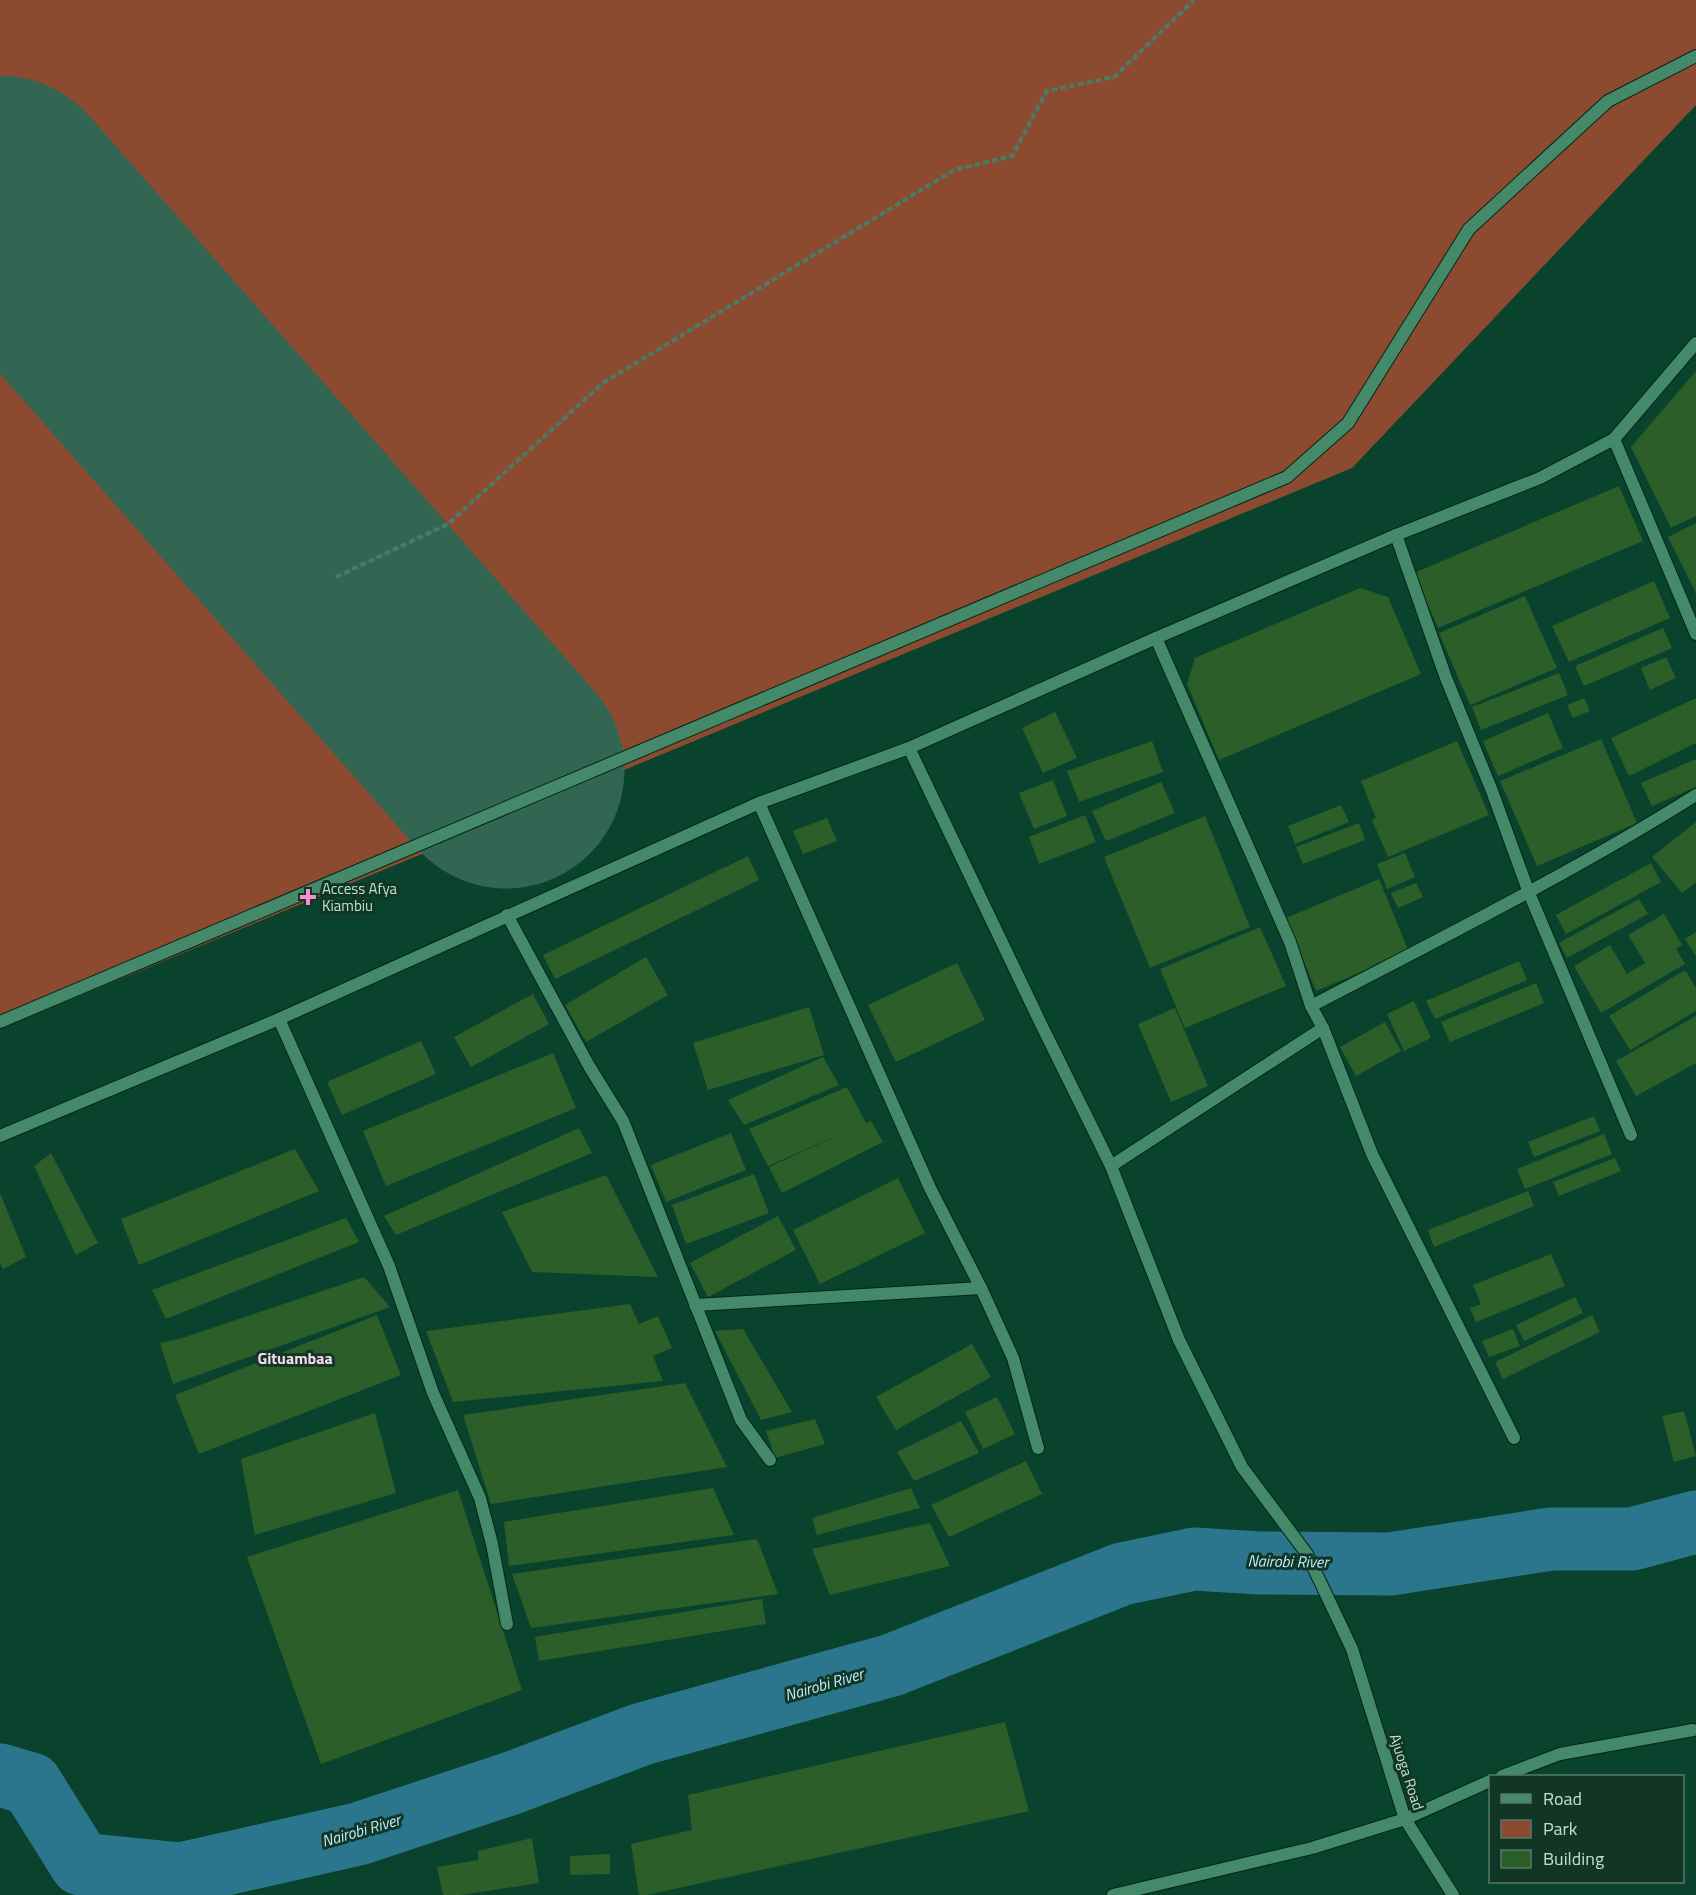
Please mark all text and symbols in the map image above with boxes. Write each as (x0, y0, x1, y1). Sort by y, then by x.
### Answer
place label: Access Afya Kiambiu (322, 877, 397, 917)
marker: Access Afya Kiambiu (299, 888, 317, 906)
district label: Gituambaa (257, 1346, 333, 1370)
water label: Nairobi River (1247, 1548, 1330, 1574)
water label: Nairobi River (782, 1661, 868, 1707)
street label: Ajuoga Road (1384, 1731, 1430, 1813)
legend (1489, 1775, 1684, 1883)
text: Road (1543, 1785, 1582, 1812)
water label: Nairobi River (319, 1807, 405, 1853)
text: Park (1543, 1815, 1578, 1842)
text: Building (1543, 1845, 1604, 1872)

